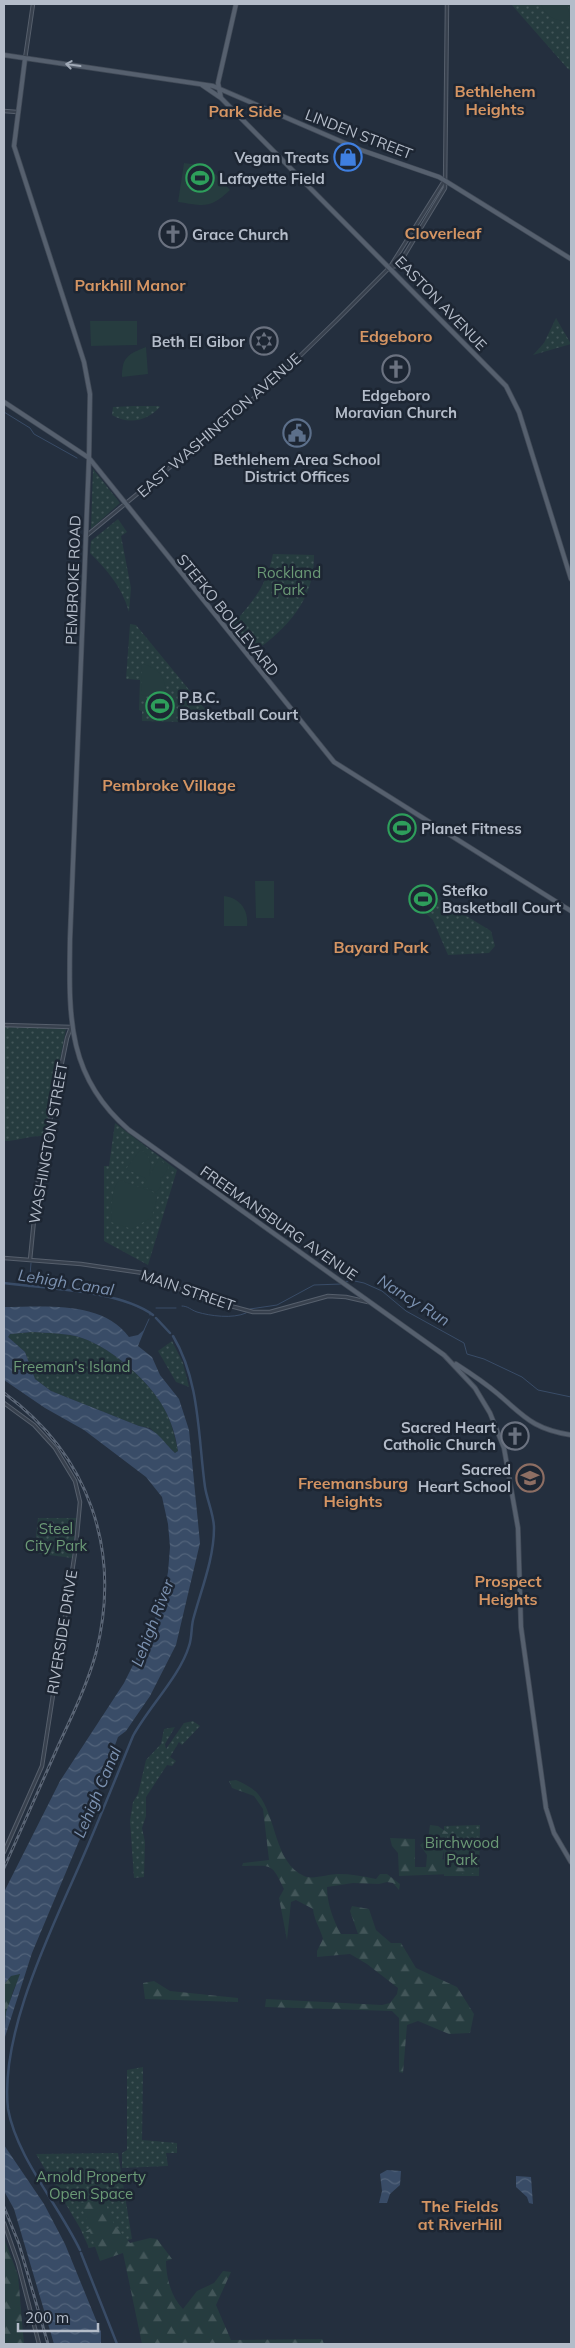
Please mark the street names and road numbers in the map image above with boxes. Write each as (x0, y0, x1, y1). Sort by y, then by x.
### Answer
street label: LINDEN STREET (303, 105, 415, 163)
street label: EASTON AVENUE (391, 252, 491, 354)
street label: EAST WASHINGTON AVENUE (133, 349, 305, 501)
street label: PEMBROKE ROAD (61, 515, 85, 645)
street label: STEFKO BOULEVARD (173, 550, 283, 680)
street label: WASHINGTON STREET (24, 1061, 72, 1225)
street label: FREEMANSBURG AVENUE (197, 1161, 361, 1285)
street label: MAIN STREET (139, 1265, 237, 1315)
street label: RIVERSIDE DRIVE (43, 1568, 81, 1696)

